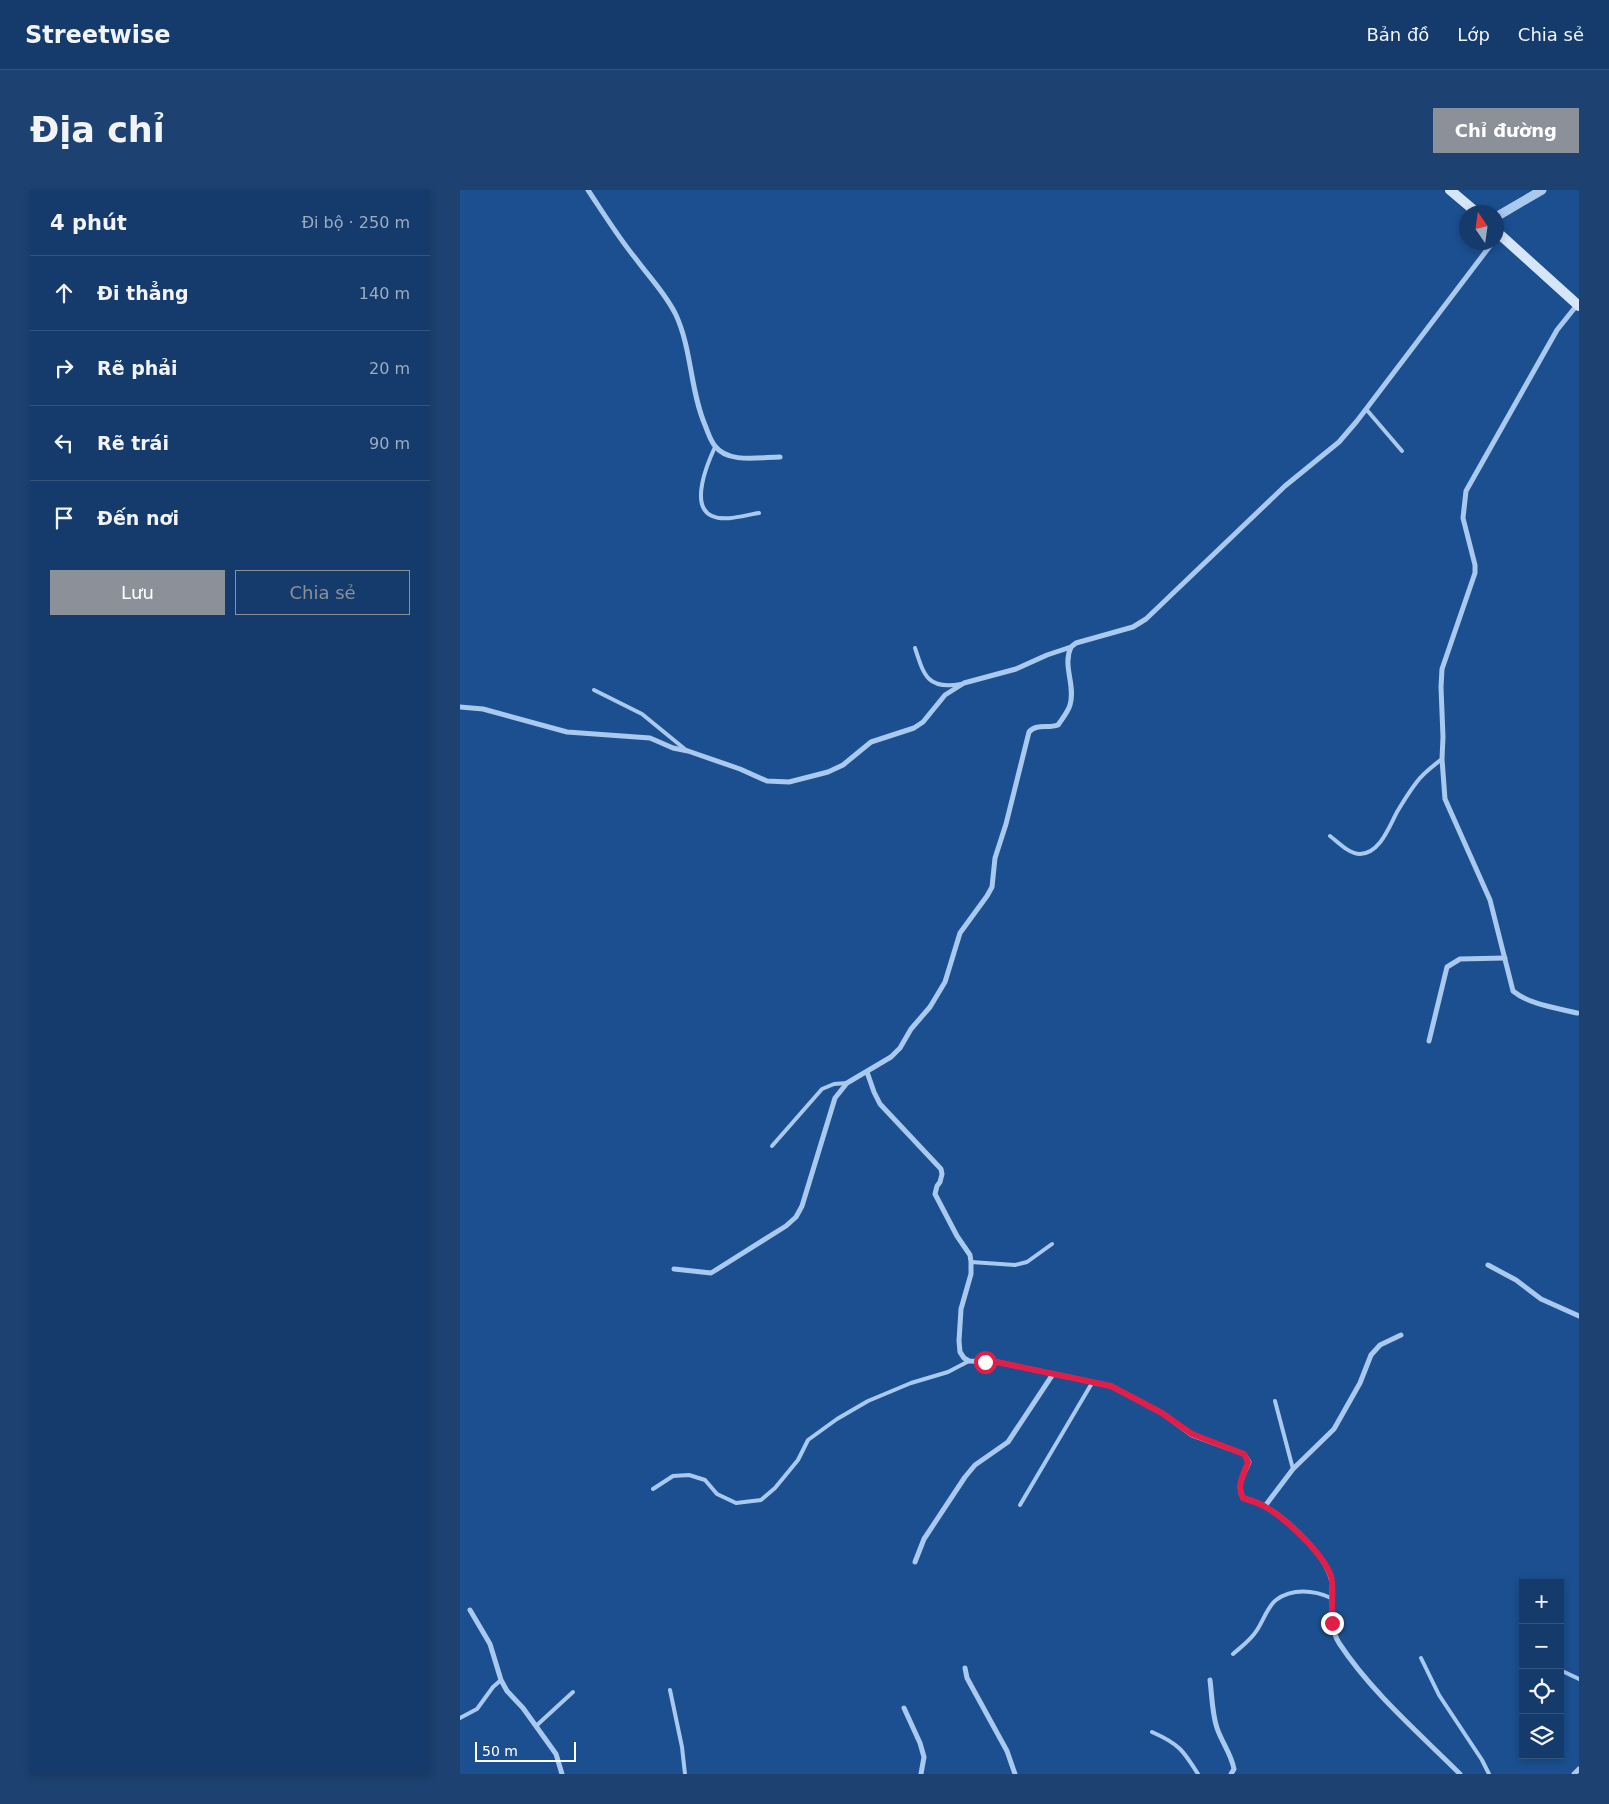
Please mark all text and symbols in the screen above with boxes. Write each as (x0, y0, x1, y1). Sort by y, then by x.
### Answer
text: Streetwise (25, 21, 171, 49)
text: Bản đồ (1366, 24, 1429, 45)
text: Lớp (1457, 24, 1490, 45)
text: Chia sẻ (1518, 24, 1584, 45)
button: Chỉ đường (1433, 108, 1579, 153)
text: Địa chỉ (30, 110, 165, 150)
north arrow (1459, 205, 1504, 250)
text: 4 phút (50, 211, 127, 235)
text: Đi bộ · 250 m (302, 213, 410, 232)
icon: ahead (50, 279, 78, 307)
text: Đi thẳng (97, 282, 189, 304)
text: 140 m (359, 284, 410, 303)
icon: right (50, 354, 78, 382)
text: Rẽ phải (97, 357, 178, 379)
text: 20 m (369, 359, 410, 378)
icon: left (50, 429, 78, 457)
text: Rẽ trái (97, 432, 169, 454)
text: 90 m (369, 434, 410, 453)
icon: arrive (50, 504, 78, 532)
text: Đến nơi (97, 507, 179, 529)
button: Lưu (50, 570, 225, 615)
button: Chia sẻ (235, 570, 410, 615)
route start (974, 1351, 997, 1374)
map controls (1519, 1579, 1564, 1759)
button: + (1519, 1579, 1564, 1624)
route end (1321, 1612, 1344, 1635)
button: − (1519, 1624, 1564, 1669)
button: locate (1519, 1669, 1564, 1714)
button: layers (1519, 1714, 1564, 1759)
scale bar (475, 1739, 576, 1762)
text: 50 m (482, 1743, 518, 1759)

